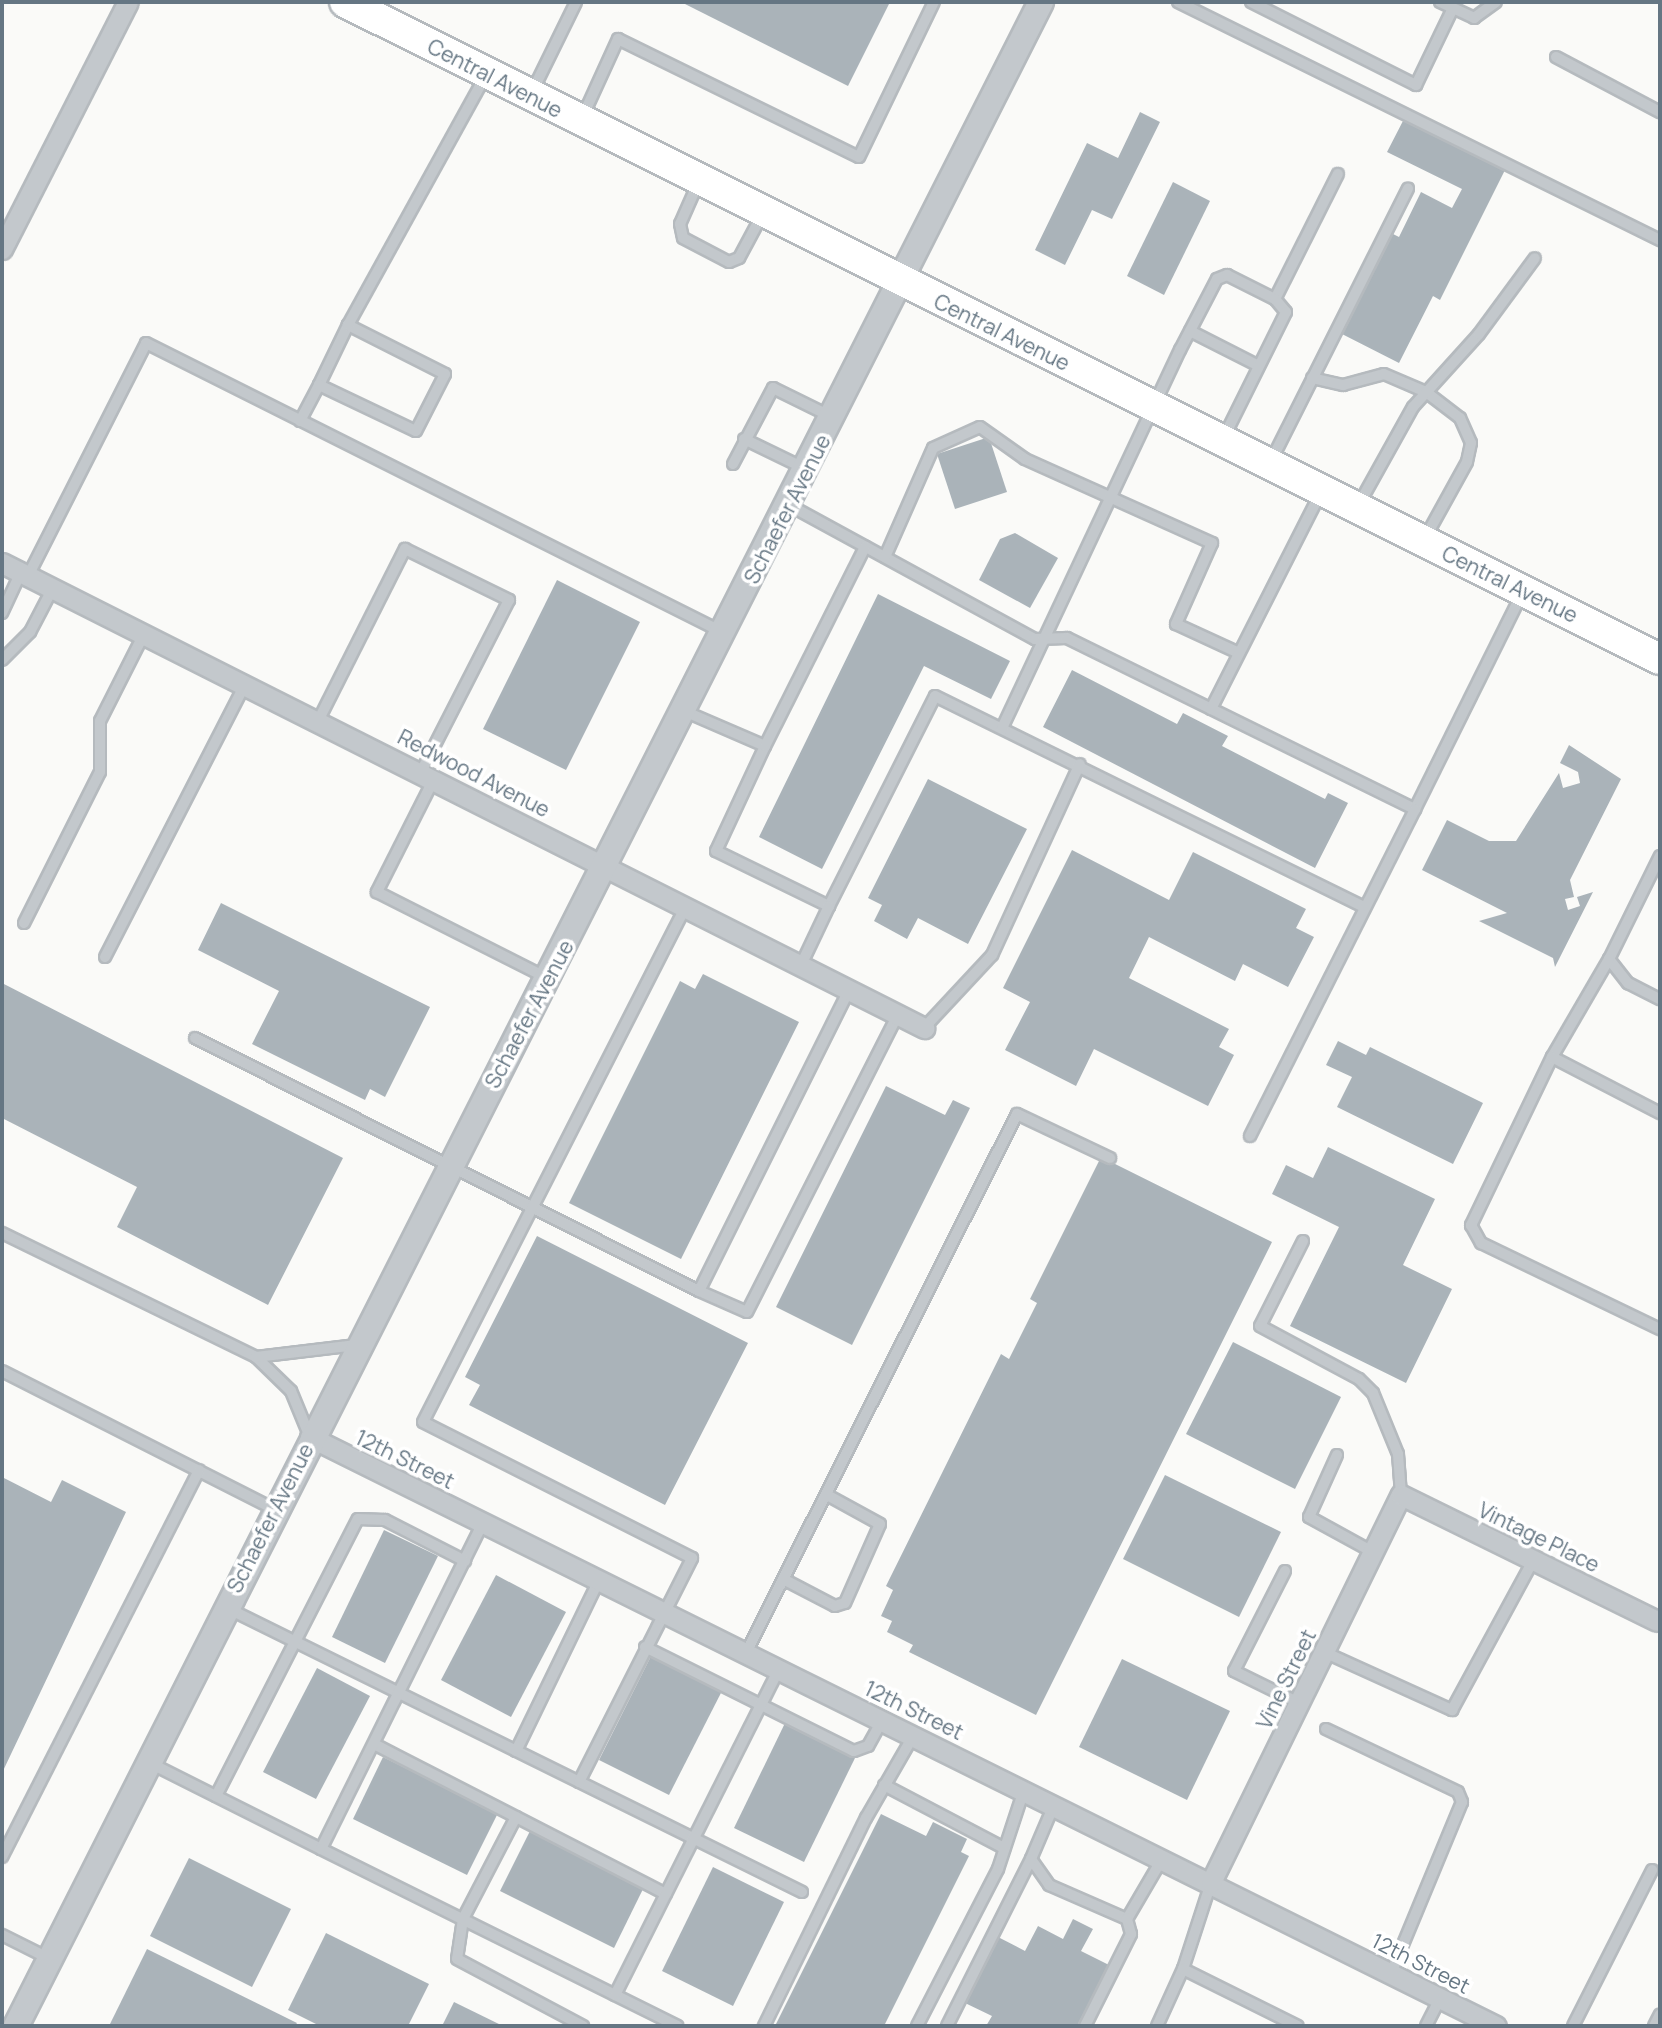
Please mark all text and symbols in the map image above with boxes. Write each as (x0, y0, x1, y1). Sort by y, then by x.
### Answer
street label: Central Avenue (423, 33, 567, 123)
street label: Central Avenue (930, 288, 1074, 376)
street label: Schaefer Avenue (739, 430, 835, 588)
street label: Central Avenue (1438, 540, 1582, 628)
street label: Redwood Avenue (394, 724, 554, 822)
street label: Schaefer Avenue (479, 936, 579, 1092)
street label: 12th Street (351, 1424, 459, 1494)
street label: Schaefer Avenue (222, 1439, 318, 1597)
street label: Vintage Place (1474, 1497, 1604, 1577)
street label: Vine Street (1251, 1625, 1321, 1733)
street label: 12th Street (860, 1675, 968, 1745)
street label: 12th Street (1368, 1928, 1474, 1998)

